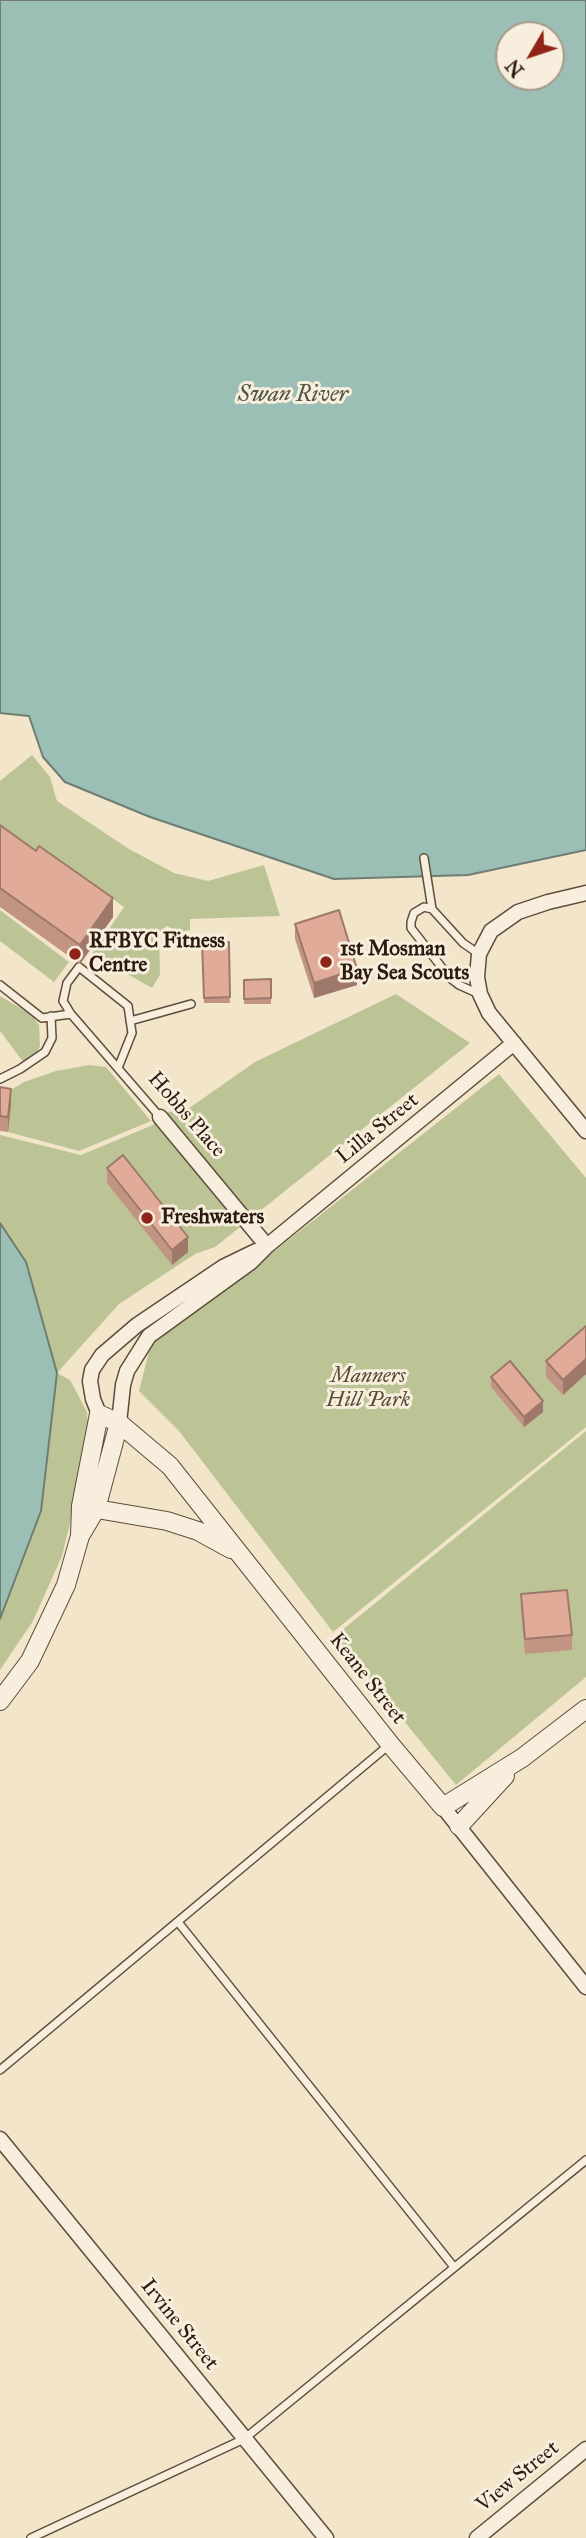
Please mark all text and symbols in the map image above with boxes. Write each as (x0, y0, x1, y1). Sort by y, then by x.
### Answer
north arrow (495, 21, 565, 91)
text: N (501, 55, 529, 82)
water label: Swan River (238, 381, 348, 409)
place label: RFBYC Fitness Centre (89, 929, 225, 979)
place label: 1st Mosman Bay Sea Scouts (340, 937, 469, 987)
marker: RFBYC Fitness Centre (67, 946, 83, 962)
marker: 1st Mosman Bay Sea Scouts (318, 954, 334, 970)
street label: Hobbs Place (142, 1067, 230, 1163)
street label: Lilla Street (332, 1088, 424, 1170)
place label: Freshwaters (161, 1205, 264, 1231)
marker: Freshwaters (139, 1210, 155, 1226)
park label: Manners Hill Park (326, 1364, 410, 1414)
street label: Keane Street (323, 1628, 411, 1730)
street label: Irvine Street (135, 2274, 223, 2376)
street label: View Street (471, 2436, 565, 2518)

